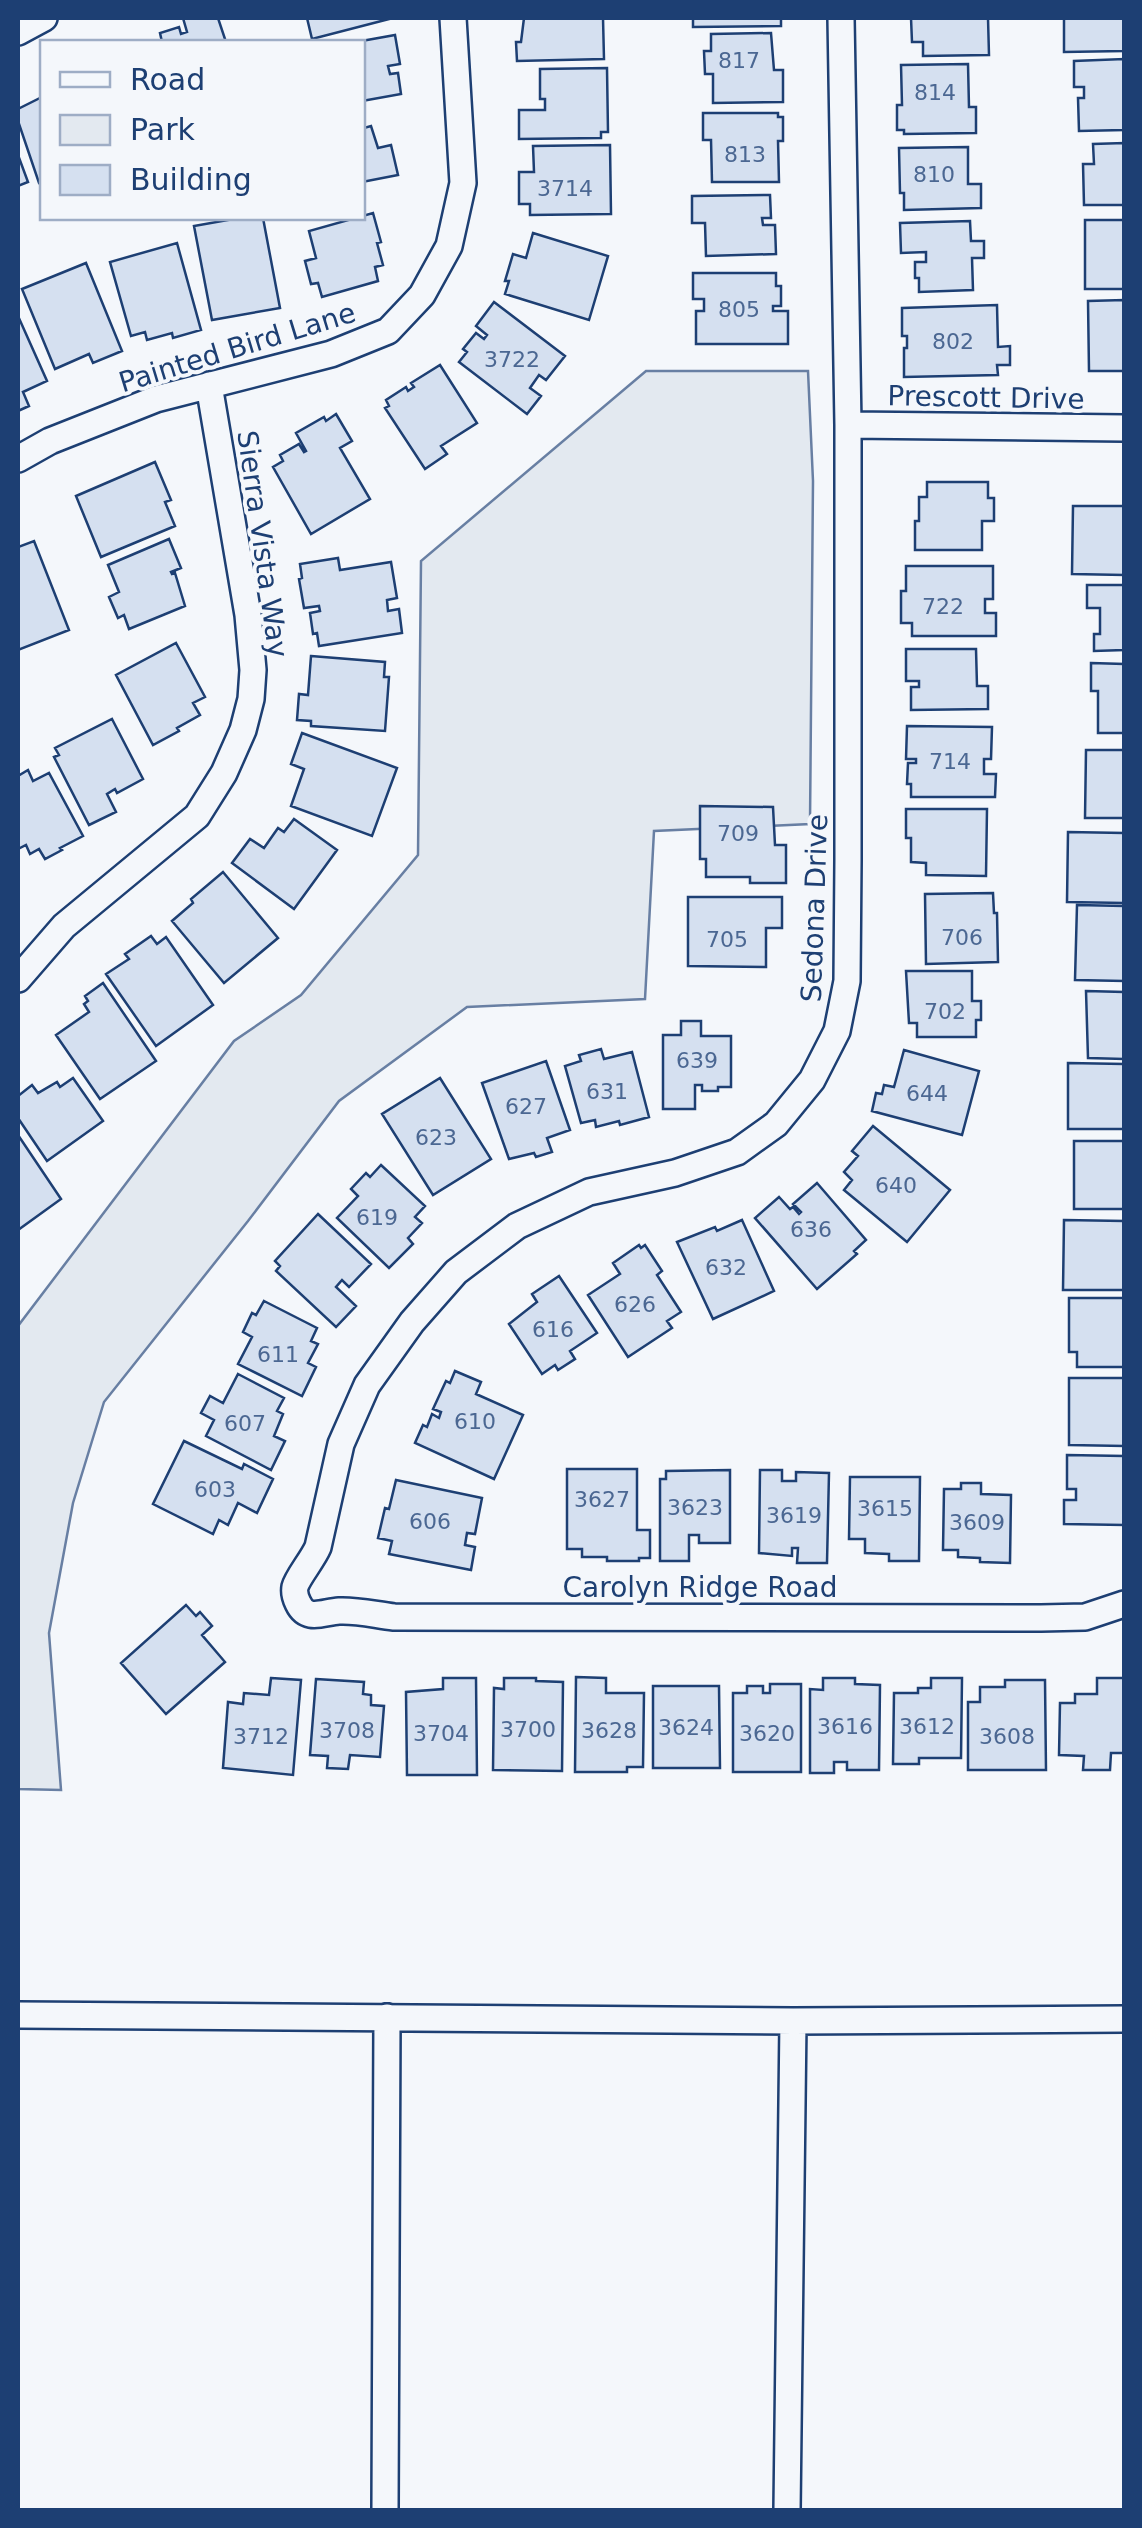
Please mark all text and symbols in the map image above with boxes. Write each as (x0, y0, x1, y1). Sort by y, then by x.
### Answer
legend (40, 40, 365, 220)
house number: 817 (718, 48, 760, 73)
text: Road (130, 62, 205, 97)
house number: 814 (914, 80, 956, 105)
text: Park (130, 112, 195, 147)
house number: 813 (724, 142, 766, 167)
text: Building (130, 162, 252, 197)
house number: 810 (913, 162, 955, 187)
house number: 3714 (537, 176, 593, 201)
street label: Painted Bird Lane (115, 296, 359, 399)
house number: 805 (718, 297, 760, 322)
house number: 802 (932, 329, 974, 354)
house number: 3722 (484, 347, 540, 372)
street label: Prescott Drive (887, 379, 1085, 416)
street label: Sierra Vista Way (230, 428, 295, 660)
house number: 722 (922, 594, 964, 619)
house number: 714 (929, 749, 971, 774)
street label: Sedona Drive (795, 813, 834, 1003)
house number: 709 (717, 821, 759, 846)
house number: 706 (941, 925, 983, 950)
house number: 705 (706, 927, 748, 952)
house number: 702 (924, 999, 966, 1024)
house number: 639 (676, 1048, 718, 1073)
house number: 631 (586, 1079, 628, 1104)
house number: 644 (906, 1081, 948, 1106)
house number: 627 (505, 1094, 547, 1119)
house number: 623 (415, 1125, 457, 1150)
house number: 640 (875, 1173, 917, 1198)
house number: 619 (356, 1205, 398, 1230)
house number: 636 (790, 1217, 832, 1242)
house number: 632 (705, 1255, 747, 1280)
house number: 626 (614, 1292, 656, 1317)
house number: 616 (532, 1317, 574, 1342)
house number: 611 (257, 1342, 299, 1367)
house number: 610 (454, 1409, 496, 1434)
house number: 607 (224, 1411, 266, 1436)
house number: 603 (194, 1477, 236, 1502)
house number: 3627 (574, 1487, 630, 1512)
house number: 3623 (667, 1495, 723, 1520)
house number: 3615 (857, 1496, 913, 1521)
house number: 3619 (766, 1503, 822, 1528)
house number: 606 (409, 1509, 451, 1534)
house number: 3609 (949, 1510, 1005, 1535)
street label: Carolyn Ridge Road (563, 1571, 837, 1604)
house number: 3616 (817, 1714, 873, 1739)
house number: 3612 (899, 1714, 955, 1739)
house number: 3624 (658, 1715, 714, 1740)
house number: 3700 (500, 1717, 556, 1742)
house number: 3708 (319, 1718, 375, 1743)
house number: 3628 (581, 1718, 637, 1743)
house number: 3704 (413, 1721, 469, 1746)
house number: 3620 (739, 1721, 795, 1746)
house number: 3712 (233, 1724, 289, 1749)
house number: 3608 (979, 1724, 1035, 1749)

